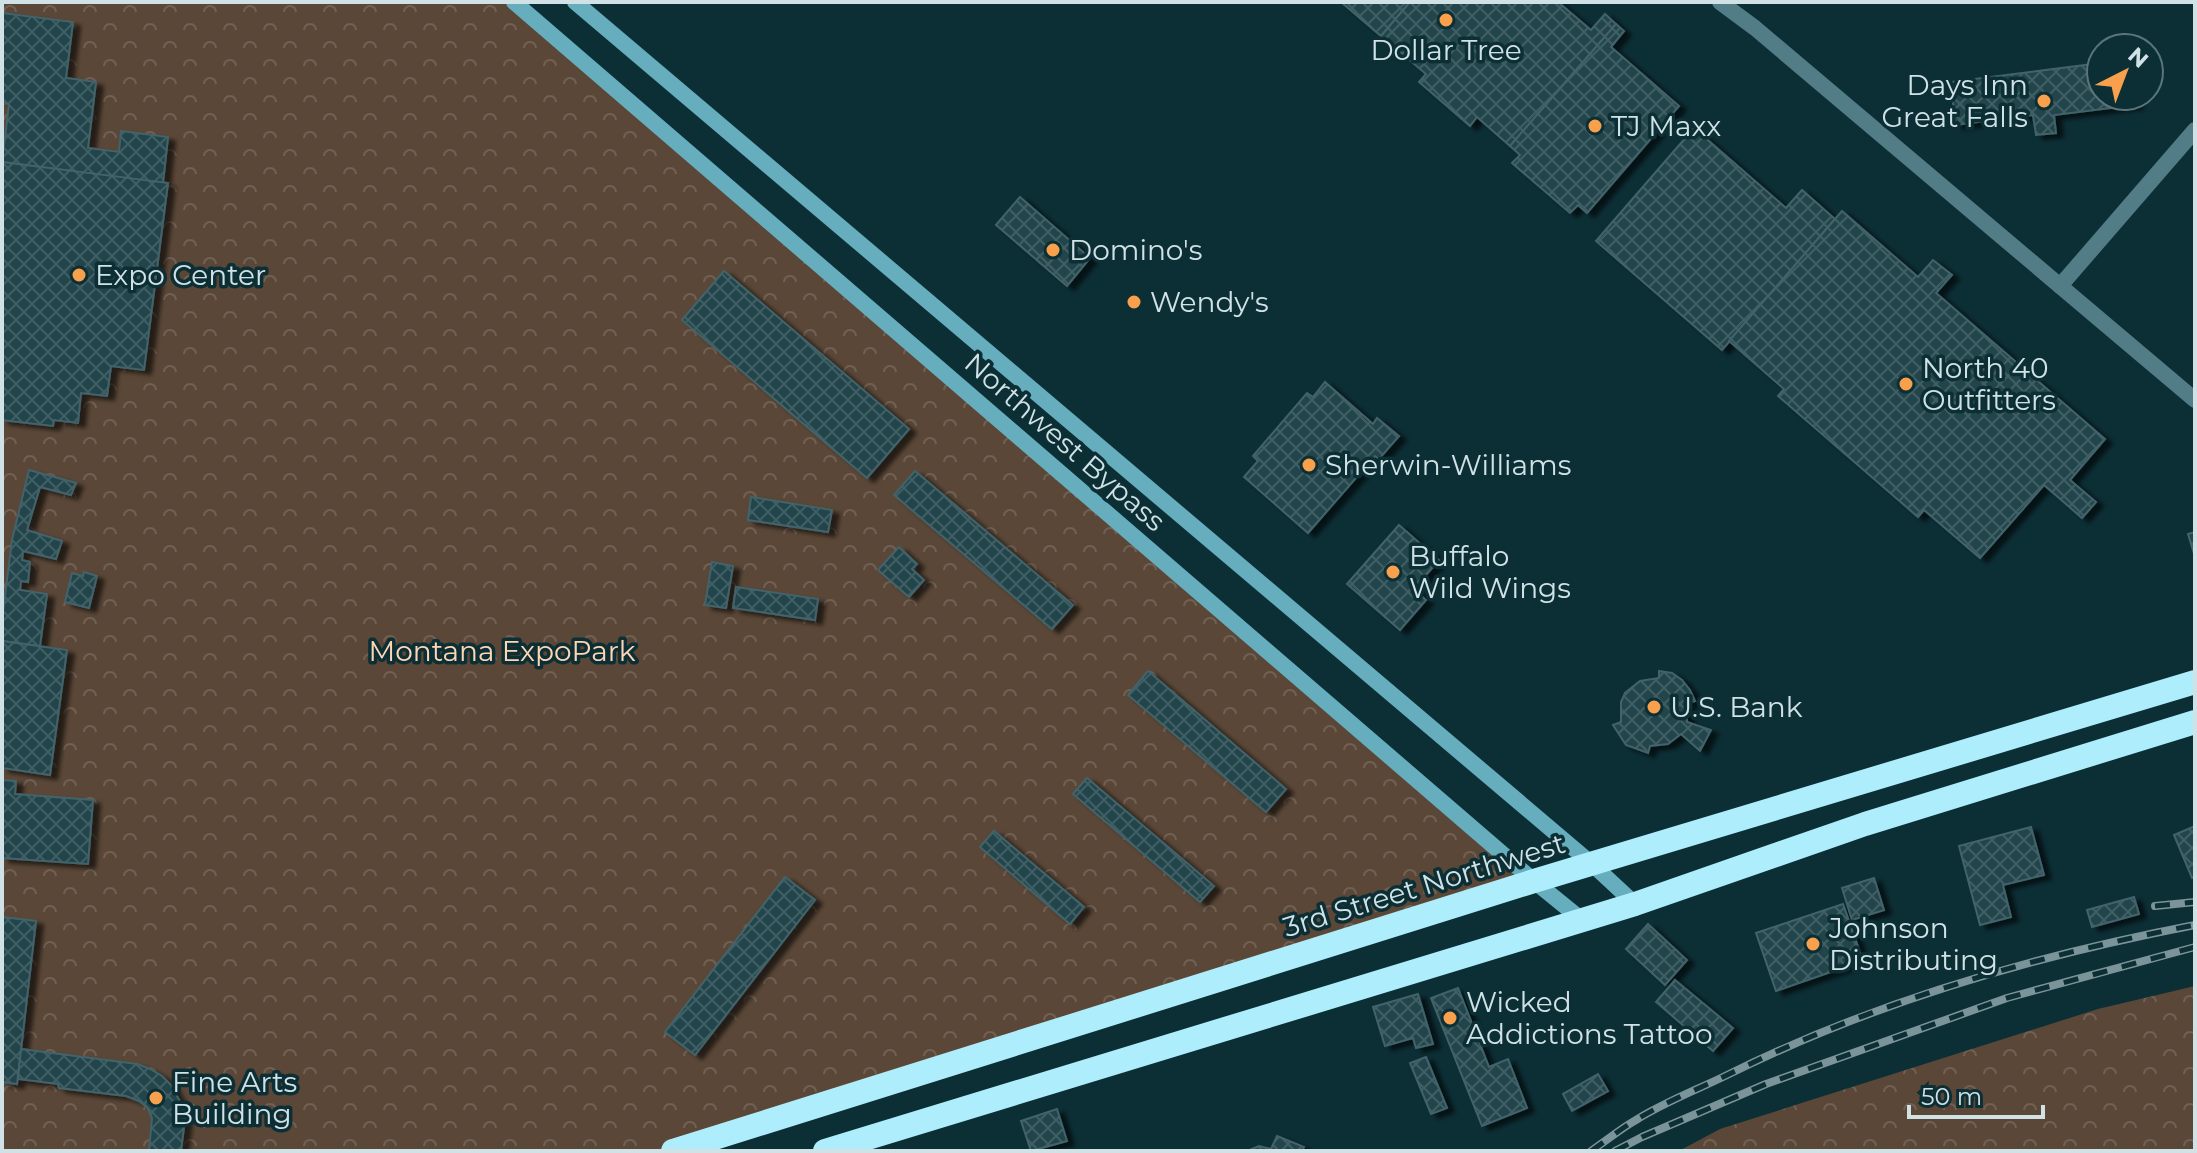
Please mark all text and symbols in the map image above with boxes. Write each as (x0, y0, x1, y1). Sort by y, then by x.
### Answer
marker: Dollar Tree (1437, 11, 1455, 29)
north arrow (2085, 32, 2165, 112)
place label: Dollar Tree (1370, 33, 1522, 67)
text: N (2122, 42, 2154, 73)
place label: Days Inn Great Falls (1881, 68, 2028, 134)
marker: Days Inn Great Falls (2035, 92, 2053, 110)
place label: TJ Maxx (1611, 109, 1721, 143)
marker: TJ Maxx (1586, 117, 1604, 135)
place label: Domino's (1069, 233, 1202, 267)
marker: Domino's (1044, 241, 1062, 259)
place label: Expo Center (95, 258, 266, 292)
marker: Expo Center (70, 266, 88, 284)
place label: Wendy's (1150, 285, 1269, 319)
marker: Wendy's (1125, 293, 1143, 311)
street label: Northwest Bypass (958, 346, 1172, 538)
place label: North 40 Outfitters (1922, 351, 2056, 417)
marker: North 40 Outfitters (1897, 375, 1915, 393)
place label: Sherwin-Williams (1325, 448, 1572, 482)
marker: Sherwin-Williams (1300, 456, 1318, 474)
place label: Buffalo Wild Wings (1409, 539, 1571, 605)
marker: Buffalo Wild Wings (1384, 563, 1402, 581)
park label: Montana ExpoPark (368, 634, 636, 668)
place label: U.S. Bank (1670, 690, 1803, 724)
marker: U.S. Bank (1645, 698, 1663, 716)
street label: 3rd Street Northwest (1279, 826, 1569, 944)
place label: Johnson Distributing (1828, 911, 1998, 977)
marker: Johnson Distributing (1804, 935, 1822, 953)
place label: Wicked Addictions Tattoo (1466, 985, 1712, 1051)
marker: Wicked Addictions Tattoo (1441, 1009, 1459, 1027)
place label: Fine Arts Building (172, 1065, 297, 1131)
scale bar (1909, 1069, 2043, 1119)
text: 50 m (1921, 1082, 1982, 1111)
marker: Fine Arts Building (147, 1089, 165, 1107)

